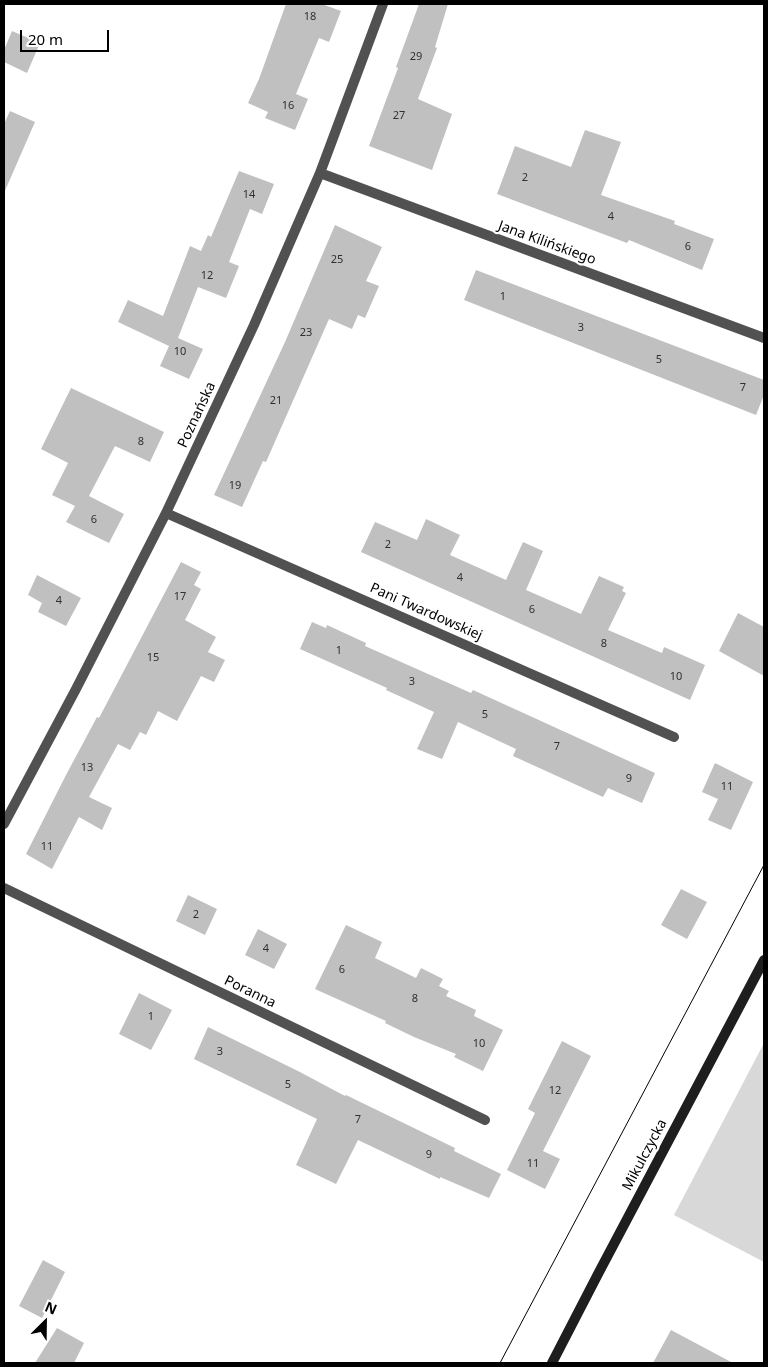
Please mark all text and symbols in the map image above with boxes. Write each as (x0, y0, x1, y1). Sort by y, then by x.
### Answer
house number: 18 (304, 10, 316, 24)
scale bar (22, 20, 111, 52)
text: 20 m (28, 29, 63, 49)
house number: 29 (410, 50, 422, 64)
house number: 16 (282, 99, 294, 113)
house number: 27 (393, 109, 405, 123)
house number: 2 (522, 171, 528, 185)
house number: 14 (243, 188, 255, 202)
house number: 4 (608, 210, 614, 224)
street label: Jana Kilińskiego (496, 218, 598, 268)
house number: 6 (685, 240, 691, 254)
house number: 25 (331, 253, 343, 267)
house number: 12 (201, 269, 213, 283)
house number: 1 (500, 290, 506, 304)
house number: 3 (578, 321, 584, 335)
house number: 23 (300, 326, 312, 340)
house number: 10 (174, 345, 186, 359)
house number: 5 (656, 353, 662, 367)
street label: Poznańska (174, 379, 220, 451)
house number: 7 (740, 381, 746, 395)
house number: 21 (270, 394, 282, 408)
house number: 8 (138, 435, 144, 449)
house number: 19 (229, 479, 241, 493)
house number: 6 (91, 513, 97, 527)
house number: 2 (385, 538, 391, 552)
house number: 4 (457, 571, 463, 585)
street label: Pani Twardowskiej (367, 580, 485, 644)
house number: 17 (174, 590, 186, 604)
house number: 4 (56, 594, 62, 608)
house number: 6 (529, 603, 535, 617)
house number: 8 (601, 637, 607, 651)
house number: 1 (336, 644, 342, 658)
house number: 15 (147, 651, 159, 665)
house number: 10 (670, 670, 682, 684)
house number: 3 (409, 675, 415, 689)
house number: 5 (482, 708, 488, 722)
house number: 7 (554, 740, 560, 754)
house number: 13 (81, 761, 93, 775)
house number: 9 (626, 772, 632, 786)
house number: 11 (721, 780, 733, 794)
house number: 11 (41, 840, 53, 854)
house number: 2 (193, 908, 199, 922)
house number: 4 (263, 942, 269, 956)
house number: 6 (339, 963, 345, 977)
street label: Poranna (221, 972, 279, 1012)
house number: 8 (412, 992, 418, 1006)
house number: 1 (148, 1010, 154, 1024)
house number: 10 (473, 1037, 485, 1051)
house number: 3 (217, 1045, 223, 1059)
house number: 5 (285, 1078, 291, 1092)
house number: 12 (549, 1084, 561, 1098)
house number: 7 (355, 1113, 361, 1127)
street label: Mikulczycka (619, 1116, 671, 1194)
house number: 9 (426, 1148, 432, 1162)
house number: 11 (527, 1157, 539, 1171)
north arrow (20, 1297, 70, 1347)
text: N (42, 1297, 60, 1319)

